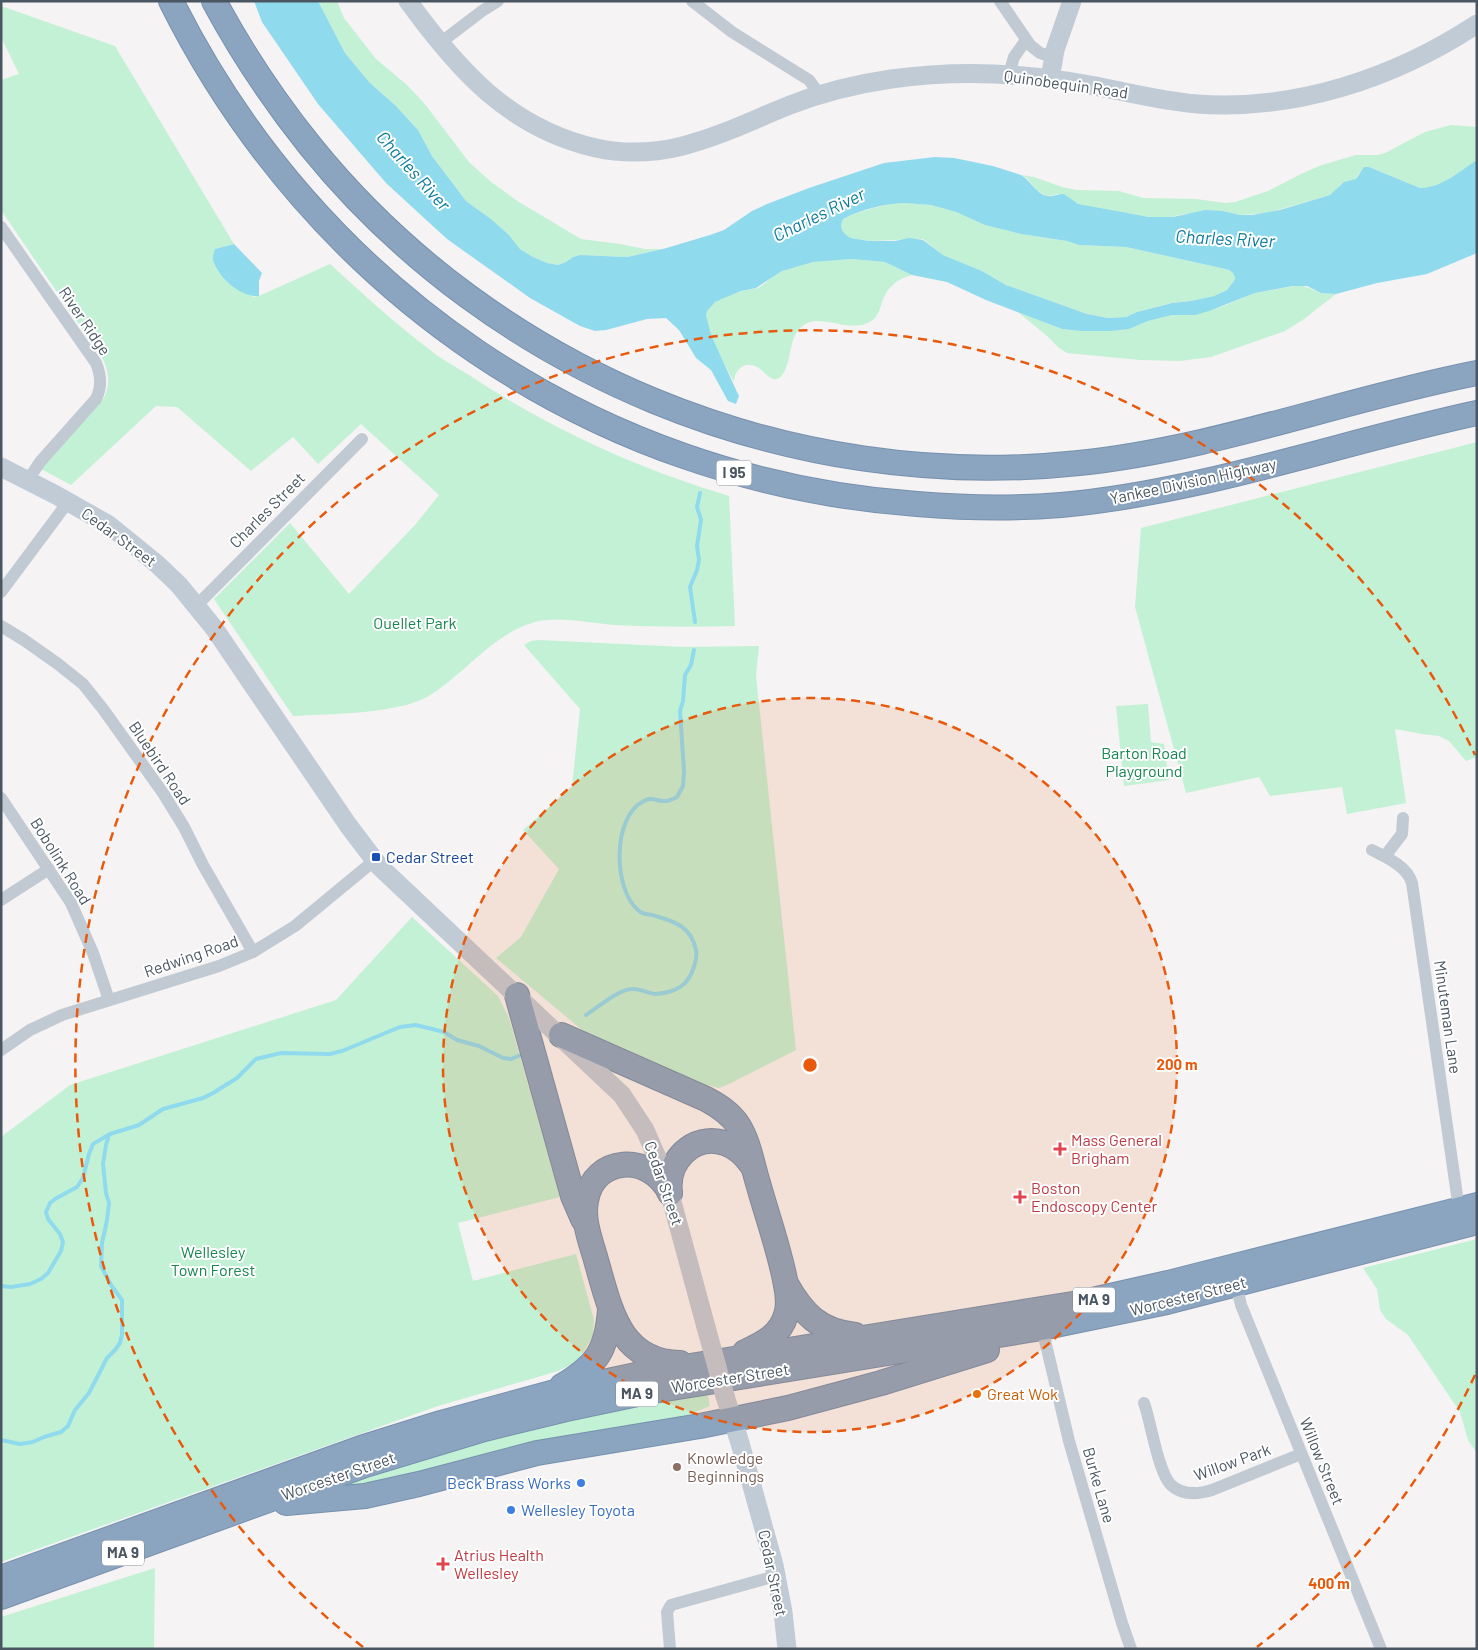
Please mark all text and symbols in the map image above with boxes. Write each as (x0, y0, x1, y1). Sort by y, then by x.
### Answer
street label: Quinobequin Road (1003, 65, 1129, 102)
water label: Charles River (372, 126, 456, 215)
water label: Charles River (769, 182, 869, 246)
water label: Charles River (1175, 224, 1276, 252)
street label: River Ridge (56, 283, 115, 359)
street label: Yankee Division Highway (1108, 453, 1278, 507)
road number: I 95 (716, 460, 752, 486)
street label: Charles Street (225, 468, 308, 551)
street label: Cedar Street (78, 503, 160, 570)
park label: Ouellet Park (373, 613, 457, 632)
street label: Bluebird Road (126, 717, 195, 808)
park label: Barton Road Playground (1101, 743, 1187, 780)
street label: Bobolink Road (27, 814, 96, 908)
place label: Cedar Street (386, 847, 474, 866)
marker: Cedar Street (370, 851, 382, 863)
street label: Redwing Road (141, 931, 240, 981)
street label: Minuteman Lane (1431, 959, 1466, 1075)
text: 200 m (1156, 1055, 1198, 1073)
centre of rings (801, 1056, 819, 1074)
place label: Mass General Brigham (1071, 1130, 1162, 1167)
street label: Cedar Street (641, 1138, 688, 1227)
marker: Mass General Brigham (1053, 1142, 1067, 1156)
place label: Boston Endoscopy Center (1031, 1178, 1158, 1215)
marker: Boston Endoscopy Center (1013, 1190, 1027, 1204)
park label: Wellesley Town Forest (171, 1242, 255, 1279)
street label: Worcester Street (1128, 1272, 1248, 1319)
road number: MA 9 (1073, 1288, 1115, 1312)
street label: Worcester Street (670, 1359, 790, 1396)
road number: MA 9 (616, 1382, 658, 1406)
place label: Great Wok (987, 1384, 1058, 1403)
marker: Great Wok (971, 1388, 983, 1400)
street label: Willow Street (1296, 1414, 1349, 1507)
street label: Willow Park (1191, 1439, 1273, 1484)
street label: Burke Lane (1080, 1445, 1119, 1525)
street label: Worcester Street (279, 1447, 397, 1504)
place label: Knowledge Beginnings (687, 1448, 764, 1485)
marker: Knowledge Beginnings (671, 1461, 683, 1473)
place label: Beck Brass Works (447, 1473, 571, 1492)
marker: Beck Brass Works (575, 1477, 587, 1489)
place label: Wellesley Toyota (521, 1500, 635, 1519)
marker: Wellesley Toyota (505, 1504, 517, 1516)
street label: Cedar Street (755, 1528, 792, 1618)
road number: MA 9 (102, 1540, 144, 1566)
place label: Atrius Health Wellesley (454, 1545, 544, 1582)
marker: Atrius Health Wellesley (436, 1557, 450, 1571)
text: 400 m (1308, 1574, 1350, 1592)

